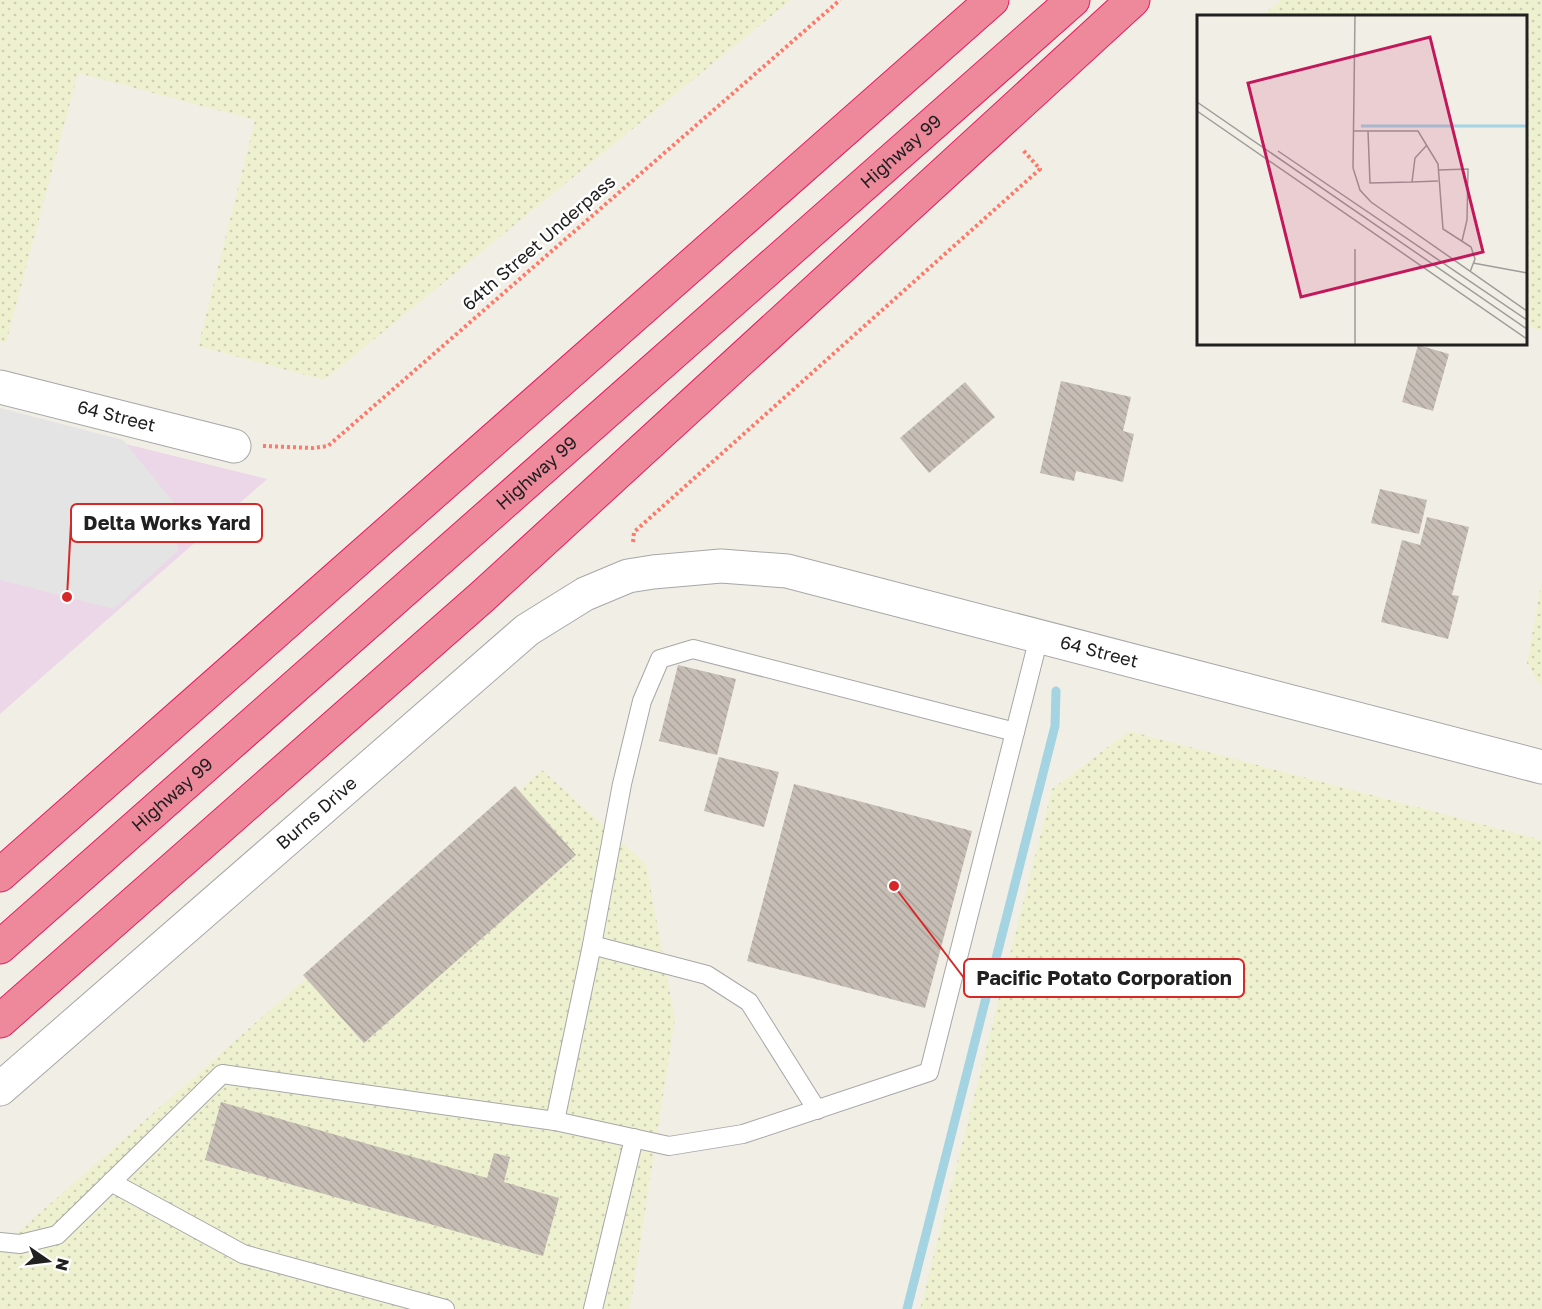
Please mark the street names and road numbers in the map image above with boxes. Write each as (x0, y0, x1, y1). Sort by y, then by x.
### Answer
street label: Highway 99 (855, 109, 946, 193)
street label: 64th Street Underpass (457, 170, 619, 315)
street label: 64 Street (75, 395, 158, 436)
street label: Highway 99 (491, 431, 581, 514)
street label: 64 Street (1058, 630, 1141, 672)
street label: Highway 99 (127, 752, 217, 836)
street label: Burns Drive (271, 771, 361, 853)

